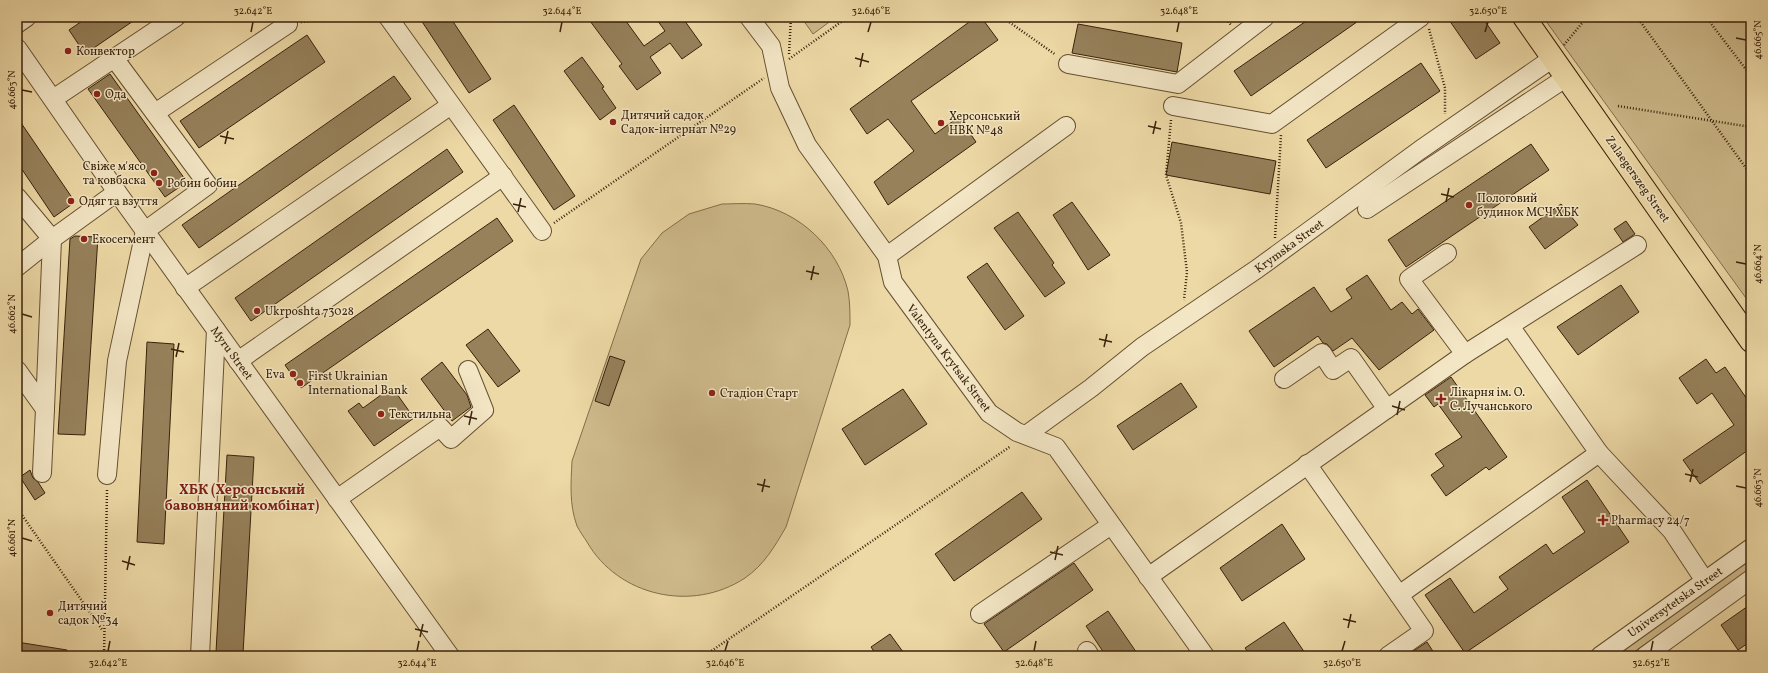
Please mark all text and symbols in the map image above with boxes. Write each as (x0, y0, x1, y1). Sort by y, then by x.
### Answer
text: 32.642°E (234, 4, 272, 18)
text: 32.644°E (542, 4, 582, 18)
text: 32.646°E (852, 4, 890, 18)
text: 32.648°E (1160, 4, 1198, 18)
text: 32.650°E (1469, 4, 1507, 18)
text: 46.665°N (1751, 20, 1765, 60)
place label: Конвектор (76, 44, 135, 60)
marker: Конвектор (63, 46, 73, 56)
text: 46.663°N (5, 70, 19, 110)
place label: Ода (105, 87, 127, 103)
marker: Ода (92, 89, 102, 99)
place label: Дитячий садок Садок-інтернат №29 (621, 108, 736, 138)
place label: Херсонський НВК №48 (949, 109, 1020, 139)
marker: Дитячий садок Садок-інтернат №29 (608, 117, 618, 127)
marker: Херсонський НВК №48 (936, 118, 946, 128)
street label: Zalaegerszeg Street (1601, 133, 1673, 226)
place label: Свіже м'ясо та ковбаска (83, 159, 146, 189)
marker: Свіже м'ясо та ковбаска (149, 168, 159, 178)
place label: Робин бобин (167, 176, 237, 192)
marker: Робин бобин (154, 178, 164, 188)
place label: Пологовий будинок МСЧ ХБК (1477, 191, 1579, 221)
place label: Одяг та взуття (79, 194, 158, 210)
marker: Одяг та взуття (66, 196, 76, 206)
marker: Пологовий будинок МСЧ ХБК (1464, 200, 1474, 210)
street label: Krymska Street (1252, 216, 1327, 277)
place label: Екосегмент (92, 232, 155, 248)
marker: Екосегмент (79, 234, 89, 244)
text: 46.664°N (1751, 243, 1765, 284)
text: 46.662°N (5, 294, 19, 334)
street label: Valentyna Krytsak Street (902, 301, 994, 416)
place label: Ukrposhta 73028 (265, 304, 354, 320)
marker: Ukrposhta 73028 (252, 306, 262, 316)
street label: Myru Street (206, 324, 256, 384)
place label: Eva (265, 367, 285, 383)
marker: Eva (288, 369, 298, 379)
place label: First Ukrainian International Bank (308, 369, 408, 399)
marker: First Ukrainian International Bank (295, 378, 305, 388)
place label: Лікарня ім. О. С. Лучанського (1450, 385, 1532, 415)
place label: Стадіон Старт (720, 386, 798, 402)
marker: Стадіон Старт (707, 388, 717, 398)
marker: Лікарня ім. О. С. Лучанського (1435, 393, 1447, 405)
place label: Текстильна (389, 407, 452, 423)
marker: Текстильна (376, 409, 386, 419)
text: 46.663°N (1751, 468, 1765, 508)
district label: ХБК (Херсонський бавовняний комбінат) (165, 481, 320, 516)
place label: Pharmacy 24/7 (1611, 513, 1690, 529)
marker: Pharmacy 24/7 (1598, 515, 1608, 525)
text: 46.661°N (5, 518, 19, 557)
street label: Universytetska Street (1625, 564, 1726, 642)
place label: Дитячий садок №34 (58, 599, 119, 629)
marker: Дитячий садок №34 (45, 608, 55, 618)
text: 32.642°E (89, 656, 127, 670)
text: 32.644°E (397, 656, 437, 670)
text: 32.646°E (706, 656, 744, 670)
text: 32.648°E (1015, 656, 1053, 670)
text: 32.650°E (1323, 656, 1361, 670)
text: 32.652°E (1632, 656, 1670, 670)

